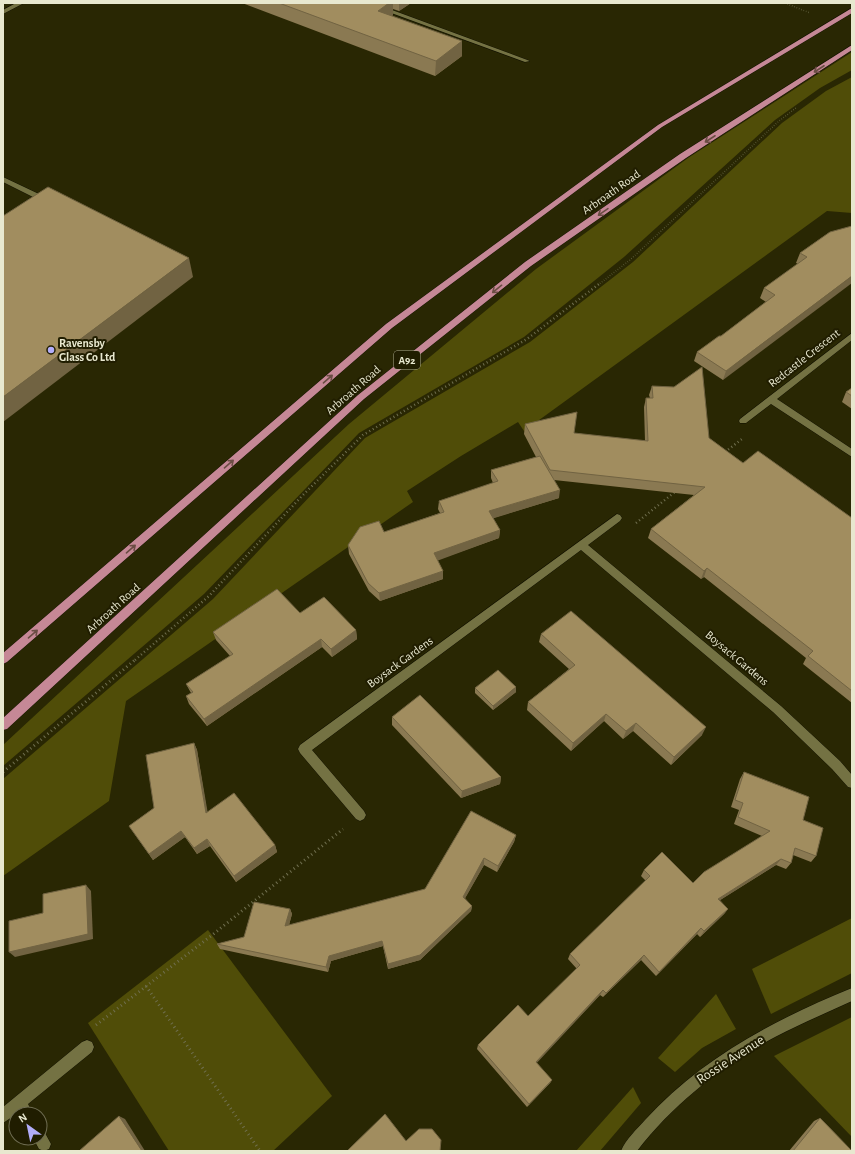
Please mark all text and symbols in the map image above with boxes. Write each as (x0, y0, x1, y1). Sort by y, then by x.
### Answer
one-way arrow (813, 65, 825, 73)
one-way arrow (705, 135, 716, 143)
street label: Arbroath Road (580, 168, 642, 216)
one-way arrow (597, 208, 608, 216)
one-way arrow (492, 284, 503, 293)
street label: Redcastle Crescent (766, 326, 842, 389)
place label: Ravensby Glass Co Ltd (59, 337, 116, 363)
marker: Ravensby Glass Co Ltd (46, 345, 56, 355)
road number: A92 (394, 351, 420, 369)
street label: Arbroath Road (323, 363, 383, 417)
one-way arrow (322, 374, 333, 383)
one-way arrow (224, 459, 235, 468)
one-way arrow (126, 544, 136, 553)
street label: Arbroath Road (84, 581, 142, 635)
street label: Boysack Gardens (703, 628, 771, 688)
one-way arrow (27, 629, 38, 638)
street label: Boysack Gardens (365, 634, 436, 691)
street label: Rossie Avenue (694, 1033, 767, 1087)
north arrow (8, 1106, 48, 1146)
text: N (17, 1111, 29, 1125)

